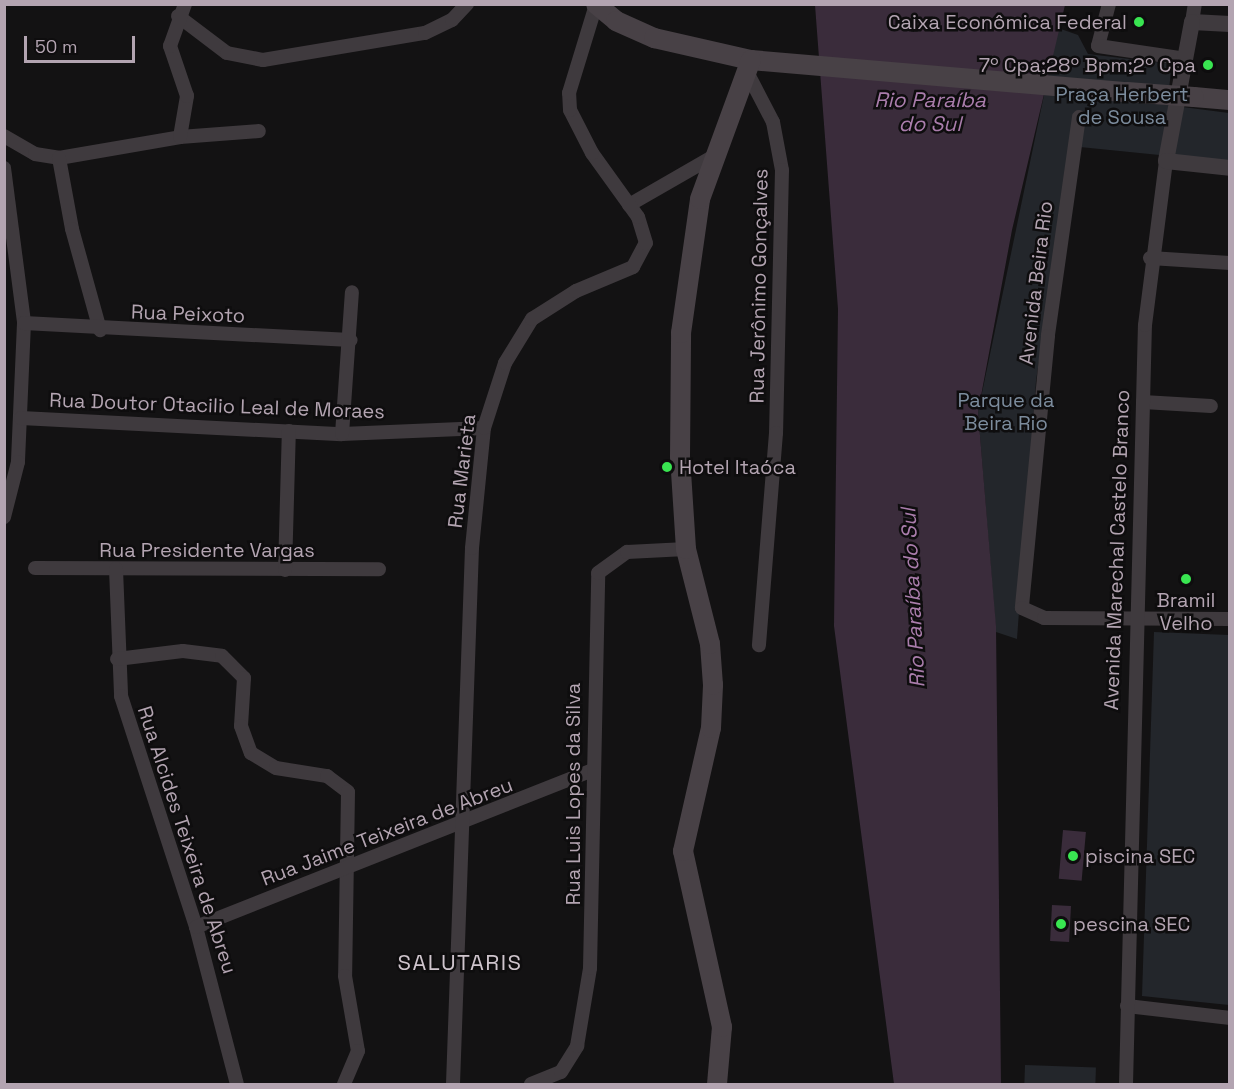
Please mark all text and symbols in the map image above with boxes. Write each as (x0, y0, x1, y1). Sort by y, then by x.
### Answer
place label: Caixa Econômica Federal (888, 10, 1127, 34)
marker: Caixa Econômica Federal (1132, 15, 1146, 29)
scale bar (27, 24, 138, 62)
text: 50 m (35, 35, 77, 58)
place label: 7º Cpa;28º Bpm;2º Cpa (979, 53, 1196, 77)
marker: 7º Cpa;28º Bpm;2º Cpa (1201, 58, 1215, 72)
park label: Praça Herbert de Sousa (1055, 82, 1189, 129)
water label: Rio Paraíba do Sul (874, 87, 986, 137)
street label: Rua Jerônimo Gonçalves (745, 168, 773, 404)
street label: Avenida Beira Rio (1014, 200, 1058, 366)
street label: Rua Peixoto (130, 300, 246, 328)
street label: Rua Doutor Otacilio Leal de Moraes (49, 388, 385, 424)
park label: Parque da Beira Rio (958, 389, 1054, 436)
street label: Avenida Marechal Castelo Branco (1099, 389, 1135, 711)
street label: Rua Marieta (443, 413, 481, 529)
place label: Hotel Itaóca (679, 455, 796, 479)
marker: Hotel Itaóca (660, 460, 674, 474)
water label: Rio Paraíba do Sul (896, 508, 930, 688)
street label: Rua Presidente Vargas (99, 538, 315, 562)
marker: Bramil Velho (1179, 572, 1193, 586)
place label: Bramil Velho (1157, 588, 1215, 635)
street label: Rua Luis Lopes da Silva (561, 683, 585, 905)
street label: Rua Alcides Teixeira de Abreu (132, 703, 242, 977)
street label: Rua Jaime Teixeira de Abreu (257, 773, 517, 891)
place label: piscina SEC (1085, 844, 1195, 868)
marker: piscina SEC (1066, 849, 1080, 863)
place label: pescina SEC (1073, 912, 1190, 936)
marker: pescina SEC (1054, 917, 1068, 931)
district label: SALUTARIS (398, 950, 522, 976)

